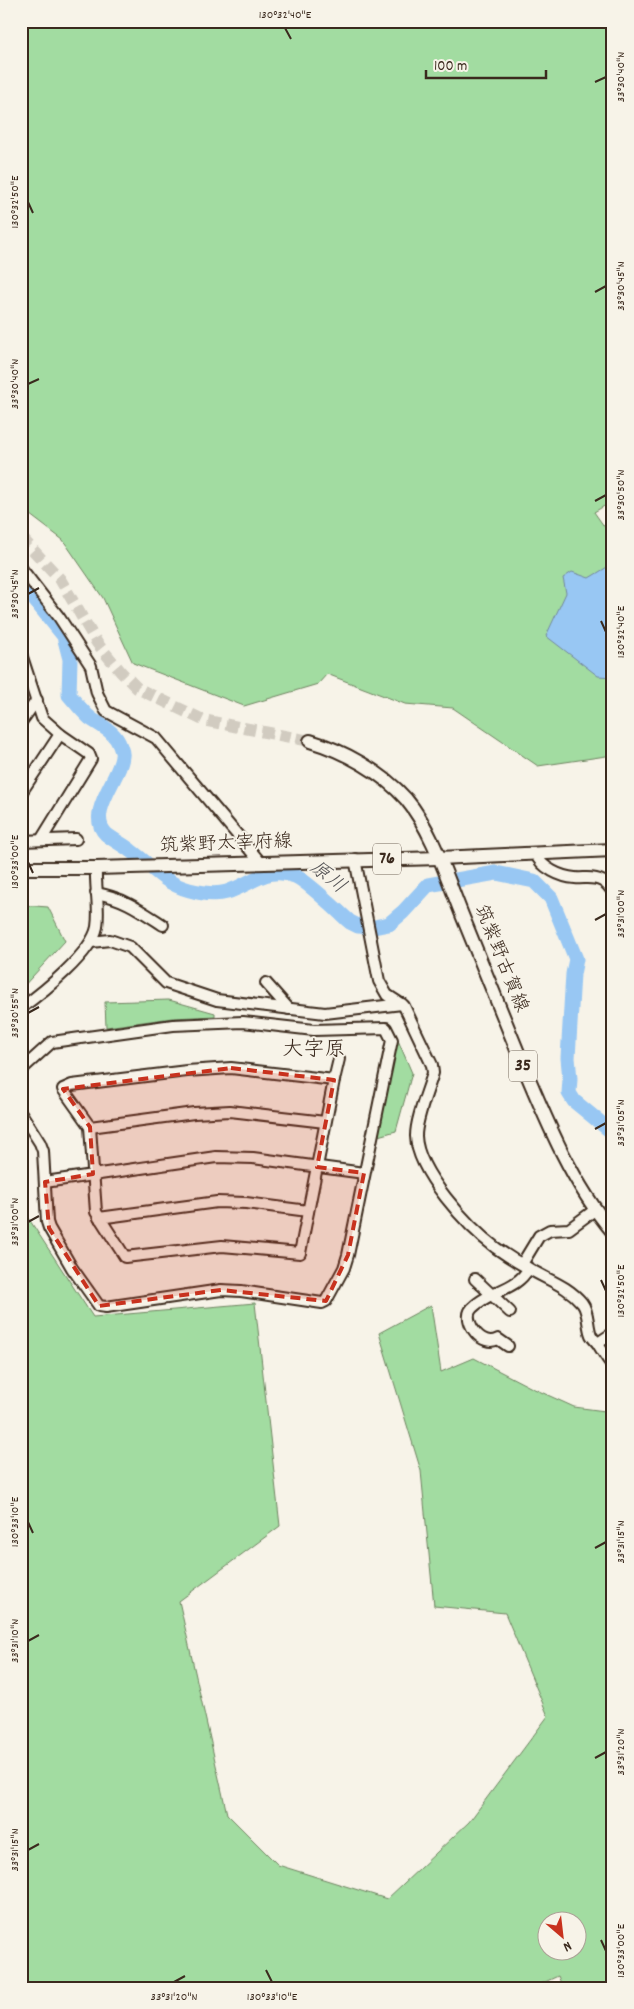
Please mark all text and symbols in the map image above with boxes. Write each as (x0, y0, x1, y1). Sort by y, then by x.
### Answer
text: 130°32'40"E (259, 7, 312, 24)
scale bar (426, 48, 546, 80)
text: 33°30'40"N (613, 52, 630, 102)
text: 100 m (434, 56, 467, 78)
text: 130°32'50"E (7, 175, 24, 229)
text: 33°30'45"N (613, 261, 630, 311)
text: 33°30'40"N (7, 359, 24, 409)
text: 33°30'50"N (613, 469, 630, 521)
text: 33°30'45"N (7, 569, 24, 619)
text: 130°32'40"E (613, 605, 630, 658)
street label: 筑紫野太宰府線 (159, 829, 293, 861)
text: 130°33'00"E (7, 834, 24, 889)
road number: 76 (373, 844, 401, 874)
water label: 原川 (303, 855, 351, 901)
text: 33°31'00"N (613, 890, 630, 938)
street label: 筑紫野古賀線 (466, 901, 534, 1017)
text: 33°30'55"N (7, 988, 24, 1038)
district label: 大字原 (283, 1036, 346, 1066)
road number: 35 (509, 1050, 537, 1082)
text: 33°31'05"N (613, 1099, 630, 1147)
text: 33°31'00"N (7, 1198, 24, 1246)
text: 130°32'50"E (613, 1264, 630, 1318)
text: 130°33'10"E (7, 1496, 24, 1547)
text: 33°31'15"N (613, 1520, 630, 1564)
text: 33°31'10"N (7, 1619, 24, 1663)
text: 33°31'20"N (613, 1729, 630, 1775)
text: 33°31'15"N (7, 1828, 24, 1872)
north arrow (536, 1912, 586, 1962)
text: 130°33'00"E (613, 1923, 630, 1978)
text: N (559, 1935, 575, 1956)
text: 33°31'20"N (151, 1989, 197, 2006)
text: 130°33'10"E (247, 1989, 298, 2006)

